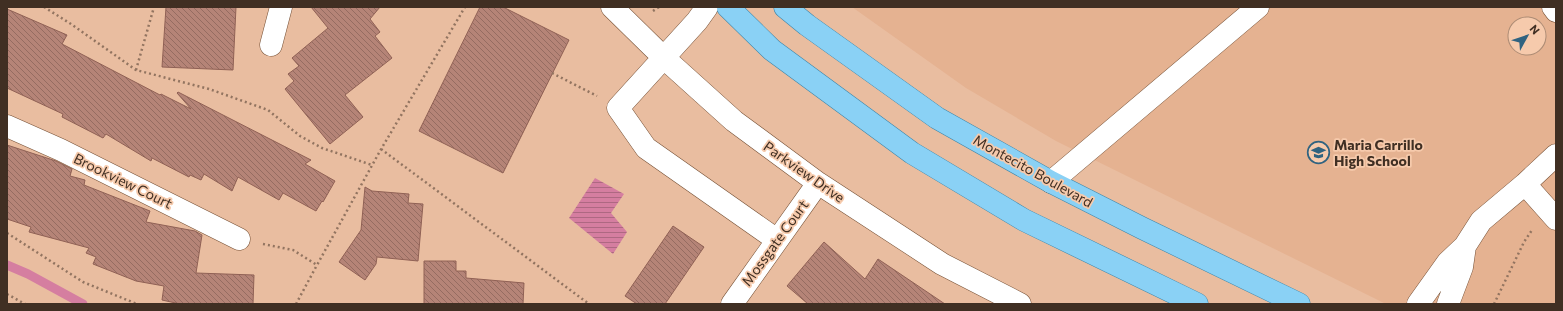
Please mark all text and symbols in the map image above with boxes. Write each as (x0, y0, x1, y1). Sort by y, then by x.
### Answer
north arrow (1507, 16, 1547, 56)
text: N (1527, 22, 1543, 37)
street label: Montecito Boulevard (971, 131, 1096, 210)
place label: Maria Carrillo High School (1334, 136, 1423, 169)
street label: Parkview Drive (761, 137, 848, 206)
school or university icon: Maria Carrillo High School (1305, 140, 1331, 166)
street label: Brookview Court (71, 149, 176, 212)
street label: Mossgate Court (738, 196, 812, 289)

